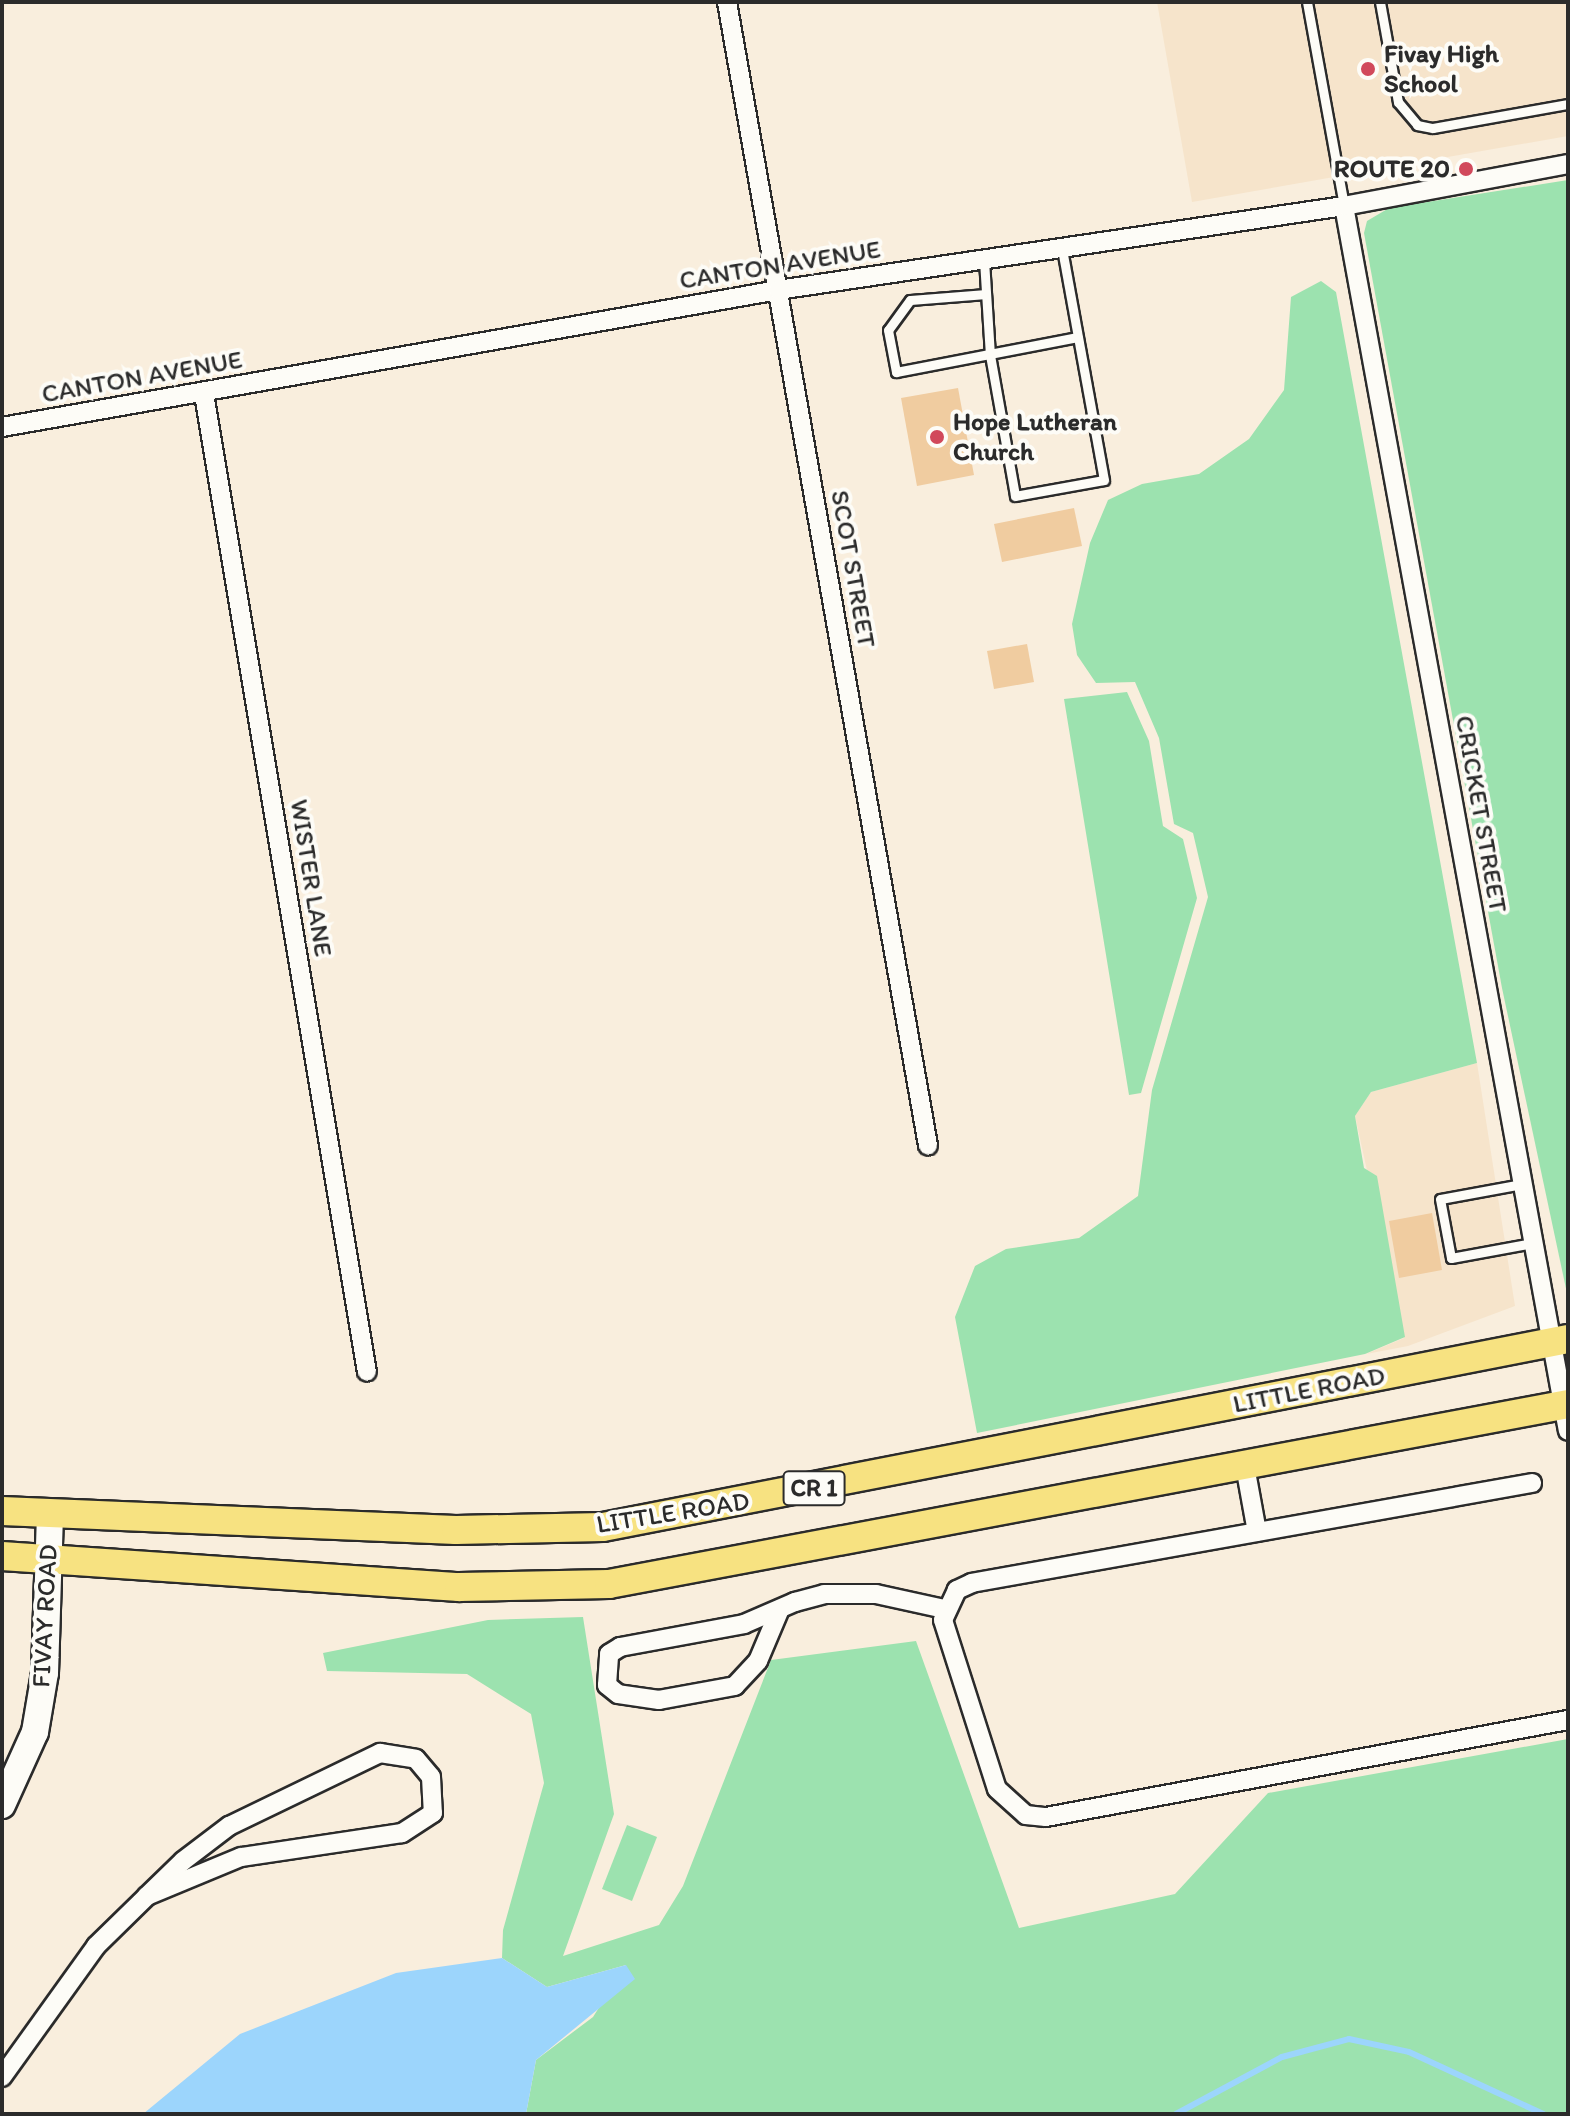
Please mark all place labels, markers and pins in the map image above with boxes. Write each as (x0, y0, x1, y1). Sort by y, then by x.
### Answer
place label: Fivay High School (1384, 38, 1498, 100)
marker: Fivay High School (1359, 60, 1377, 78)
place label: ROUTE 20 (1334, 153, 1450, 185)
marker: ROUTE 20 (1457, 160, 1475, 178)
place label: Hope Lutheran Church (953, 406, 1117, 468)
marker: Hope Lutheran Church (928, 428, 946, 446)

